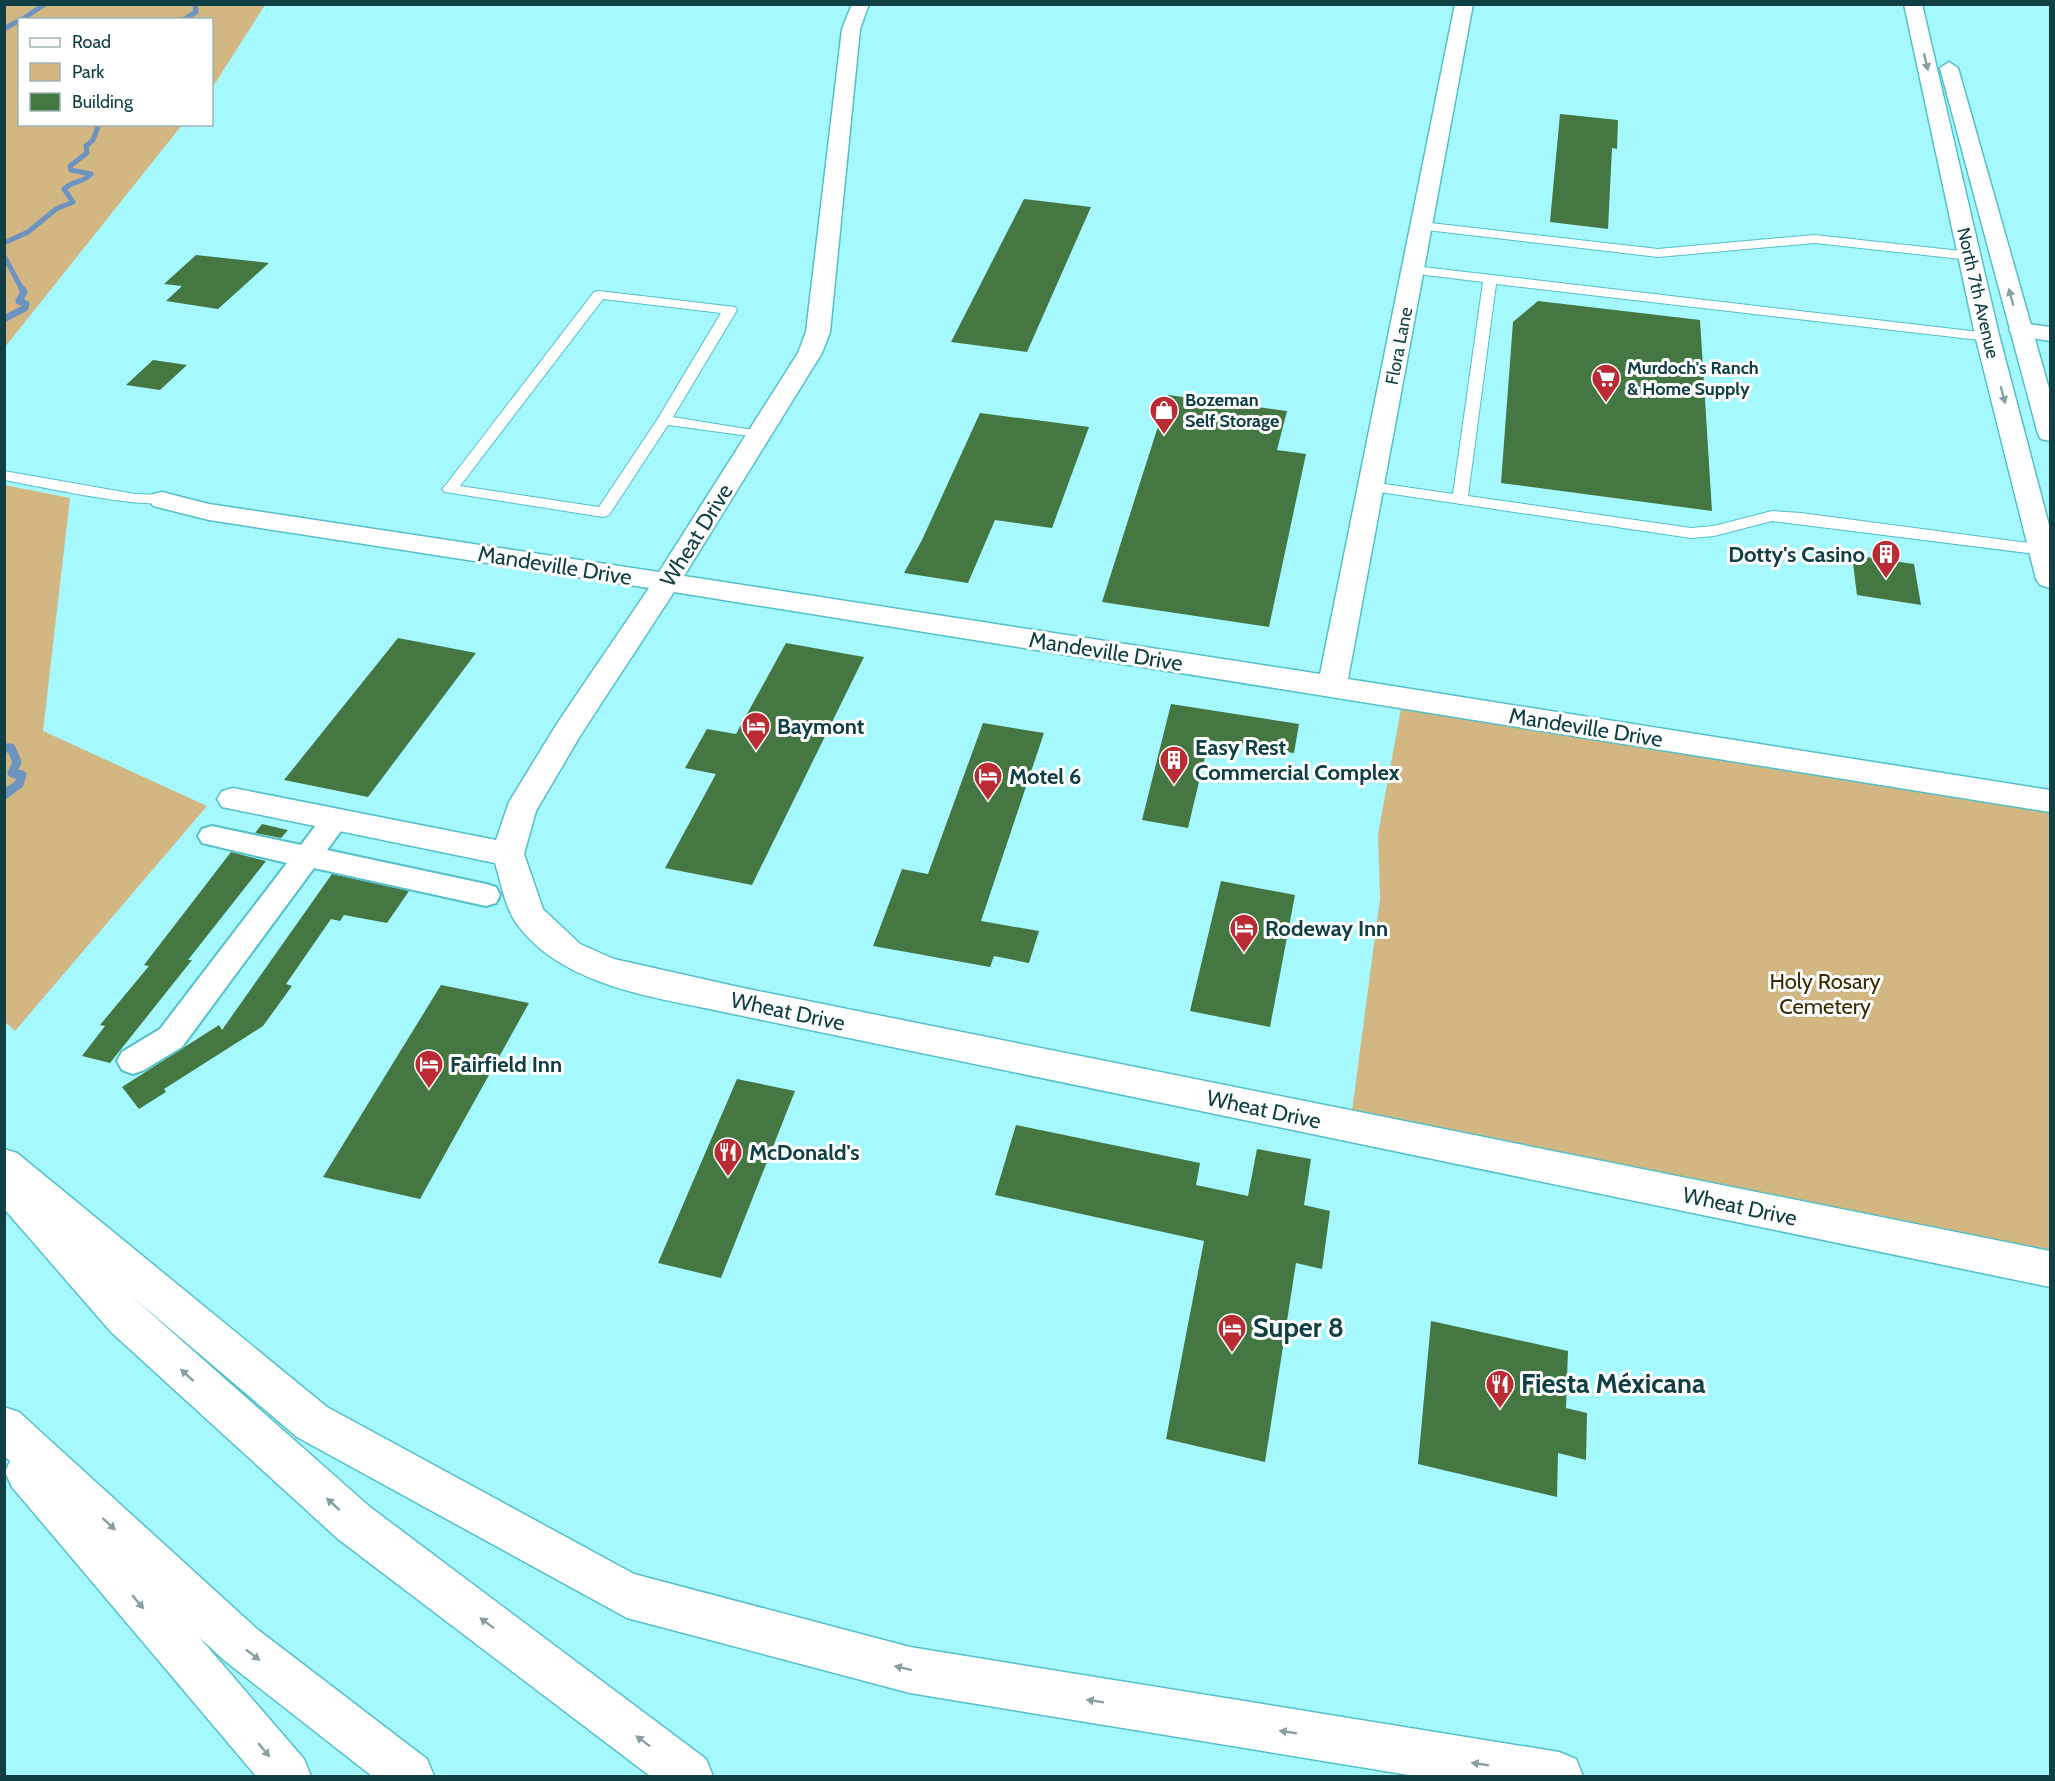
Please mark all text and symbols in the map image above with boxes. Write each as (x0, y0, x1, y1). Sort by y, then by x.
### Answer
legend (18, 18, 213, 126)
text: Road (72, 31, 111, 53)
one-way arrow (1921, 52, 1931, 71)
text: Park (72, 61, 105, 83)
text: Building (72, 91, 134, 113)
street label: North 7th Avenue (1952, 225, 2004, 361)
one-way arrow (2006, 287, 2016, 306)
street label: Flora Lane (1381, 305, 1417, 387)
place label: Murdoch's Ranch & Home Supply (1627, 357, 1759, 400)
supermarket icon: Murdoch's Ranch & Home Supply (1590, 362, 1622, 404)
one-way arrow (1999, 386, 2008, 404)
place label: Bozeman Self Storage (1185, 389, 1279, 432)
shop icon: Bozeman Self Storage (1148, 394, 1180, 436)
street label: Wheat Drive (654, 479, 739, 592)
building icon: Dotty's Casino (1870, 538, 1902, 580)
street label: Mandeville Drive (476, 540, 634, 591)
place label: Dotty's Casino (1728, 541, 1865, 568)
street label: Mandeville Drive (1027, 626, 1185, 677)
street label: Mandeville Drive (1507, 702, 1665, 753)
hotel icon: Baymont (740, 710, 772, 752)
place label: Baymont (777, 713, 865, 740)
place label: Easy Rest Commercial Complex (1195, 734, 1400, 786)
building icon: Easy Rest Commercial Complex (1158, 744, 1190, 786)
hotel icon: Motel 6 (972, 760, 1004, 802)
place label: Motel 6 (1009, 763, 1081, 790)
hotel icon: Rodeway Inn (1228, 912, 1260, 954)
place label: Rodeway Inn (1265, 915, 1388, 942)
park label: Holy Rosary Cemetery (1769, 968, 1881, 1020)
street label: Wheat Drive (728, 986, 847, 1037)
hotel icon: Fairfield Inn (413, 1048, 445, 1090)
place label: Fairfield Inn (450, 1051, 562, 1078)
street label: Wheat Drive (1204, 1084, 1323, 1135)
restaurant icon: McDonald's (712, 1136, 744, 1178)
place label: McDonald's (749, 1139, 860, 1166)
street label: Wheat Drive (1680, 1181, 1799, 1232)
place label: Super 8 (1253, 1311, 1344, 1344)
hotel icon: Super 8 (1216, 1312, 1248, 1354)
place label: Fiesta Méxicana (1521, 1367, 1706, 1400)
restaurant icon: Fiesta Méxicana (1484, 1368, 1516, 1410)
one-way arrow (180, 1369, 195, 1382)
one-way arrow (326, 1498, 341, 1511)
one-way arrow (101, 1517, 116, 1530)
one-way arrow (131, 1594, 144, 1609)
one-way arrow (480, 1618, 495, 1630)
one-way arrow (246, 1648, 261, 1660)
one-way arrow (894, 1663, 912, 1673)
one-way arrow (1086, 1696, 1105, 1705)
one-way arrow (1278, 1727, 1297, 1736)
one-way arrow (635, 1736, 650, 1748)
one-way arrow (257, 1742, 270, 1757)
one-way arrow (1471, 1759, 1490, 1768)

